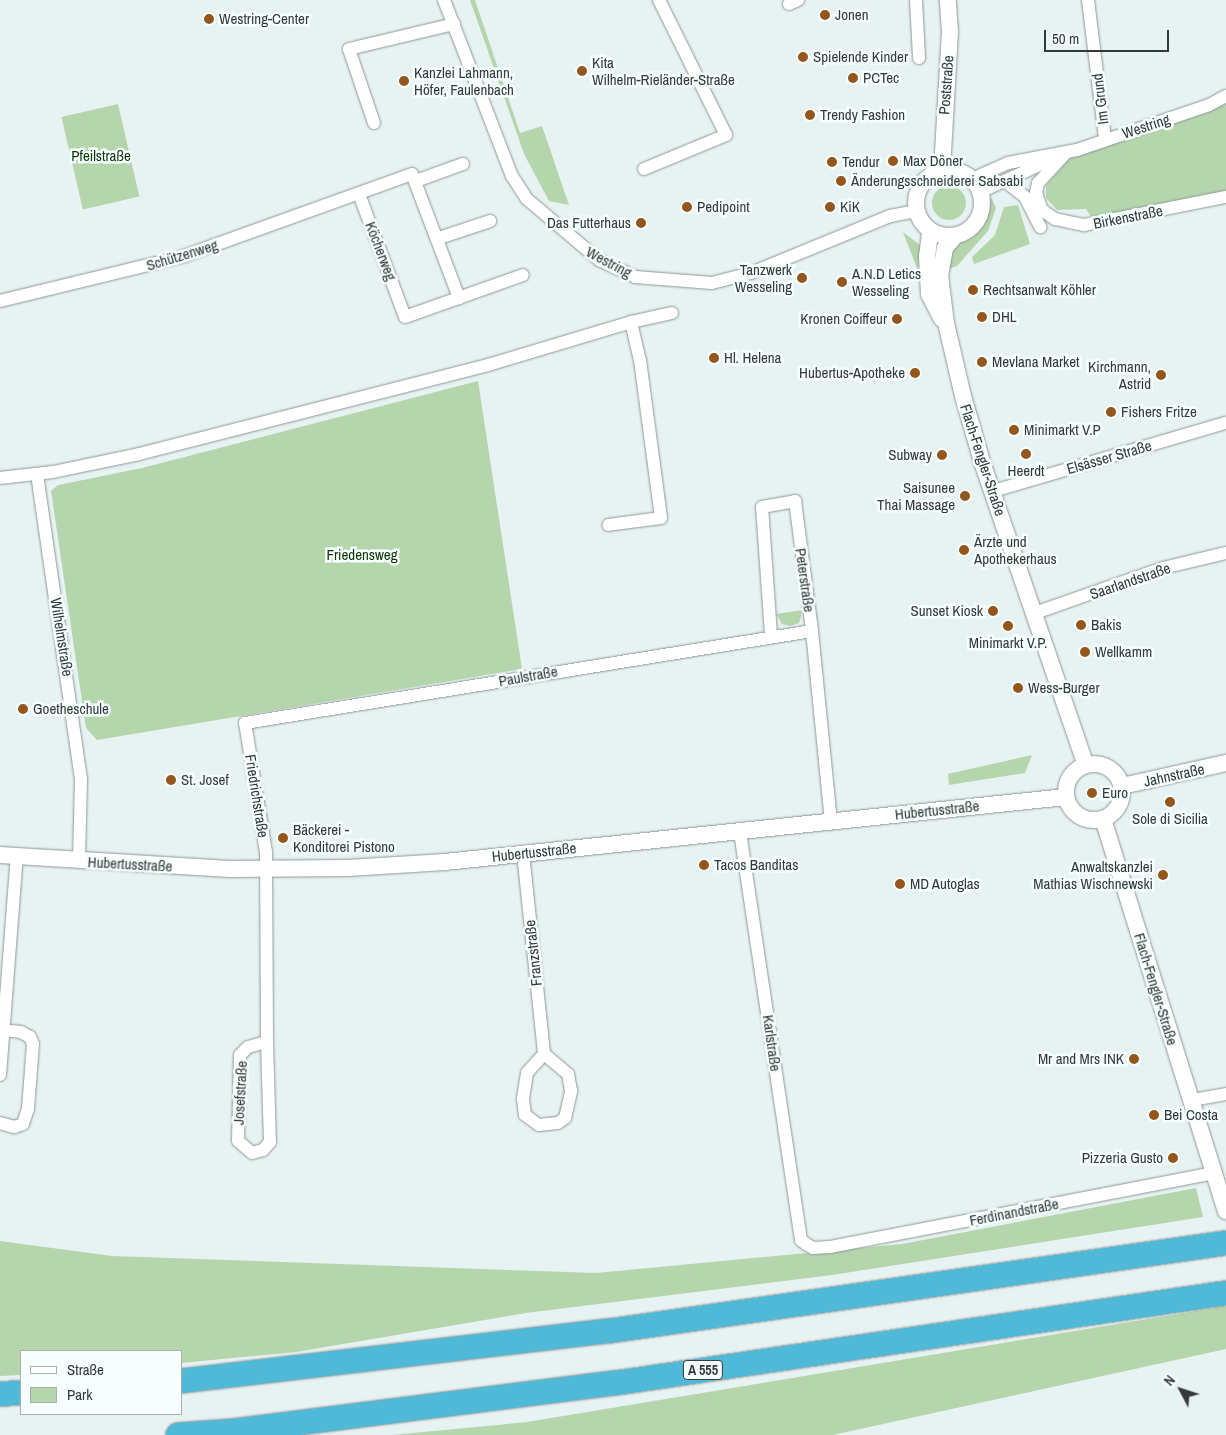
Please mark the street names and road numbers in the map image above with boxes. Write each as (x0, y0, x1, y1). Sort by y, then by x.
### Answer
street label: Poststraße (935, 55, 957, 115)
street label: Im Grund (1088, 72, 1112, 126)
street label: Westring (1120, 110, 1172, 142)
street label: Birkenstraße (1092, 201, 1164, 233)
street label: Köcherweg (362, 219, 400, 283)
street label: Schützenweg (144, 236, 220, 274)
street label: Westring (583, 243, 635, 281)
street label: Flach-Fengler-Straße (956, 402, 1010, 518)
street label: Elsässer Straße (1064, 436, 1154, 478)
street label: Peterstraße (792, 547, 818, 613)
street label: Saarlandstraße (1087, 559, 1173, 603)
street label: Wilhelmstraße (47, 596, 77, 678)
street label: Paulstraße (497, 662, 559, 690)
street label: Friedrichstraße (242, 753, 272, 839)
street label: Jahnstraße (1142, 760, 1206, 790)
street label: Hubertusstraße (894, 797, 980, 823)
street label: Hubertusstraße (491, 839, 577, 865)
street label: Hubertusstraße (87, 853, 173, 875)
street label: Franzstraße (521, 919, 545, 987)
street label: Flach-Fengler-Straße (1130, 931, 1182, 1047)
street label: Karlstraße (759, 1014, 785, 1072)
street label: Josefstraße (229, 1060, 251, 1126)
street label: Ferdinandstraße (968, 1195, 1060, 1229)
road number: A 555 (682, 1358, 724, 1382)

